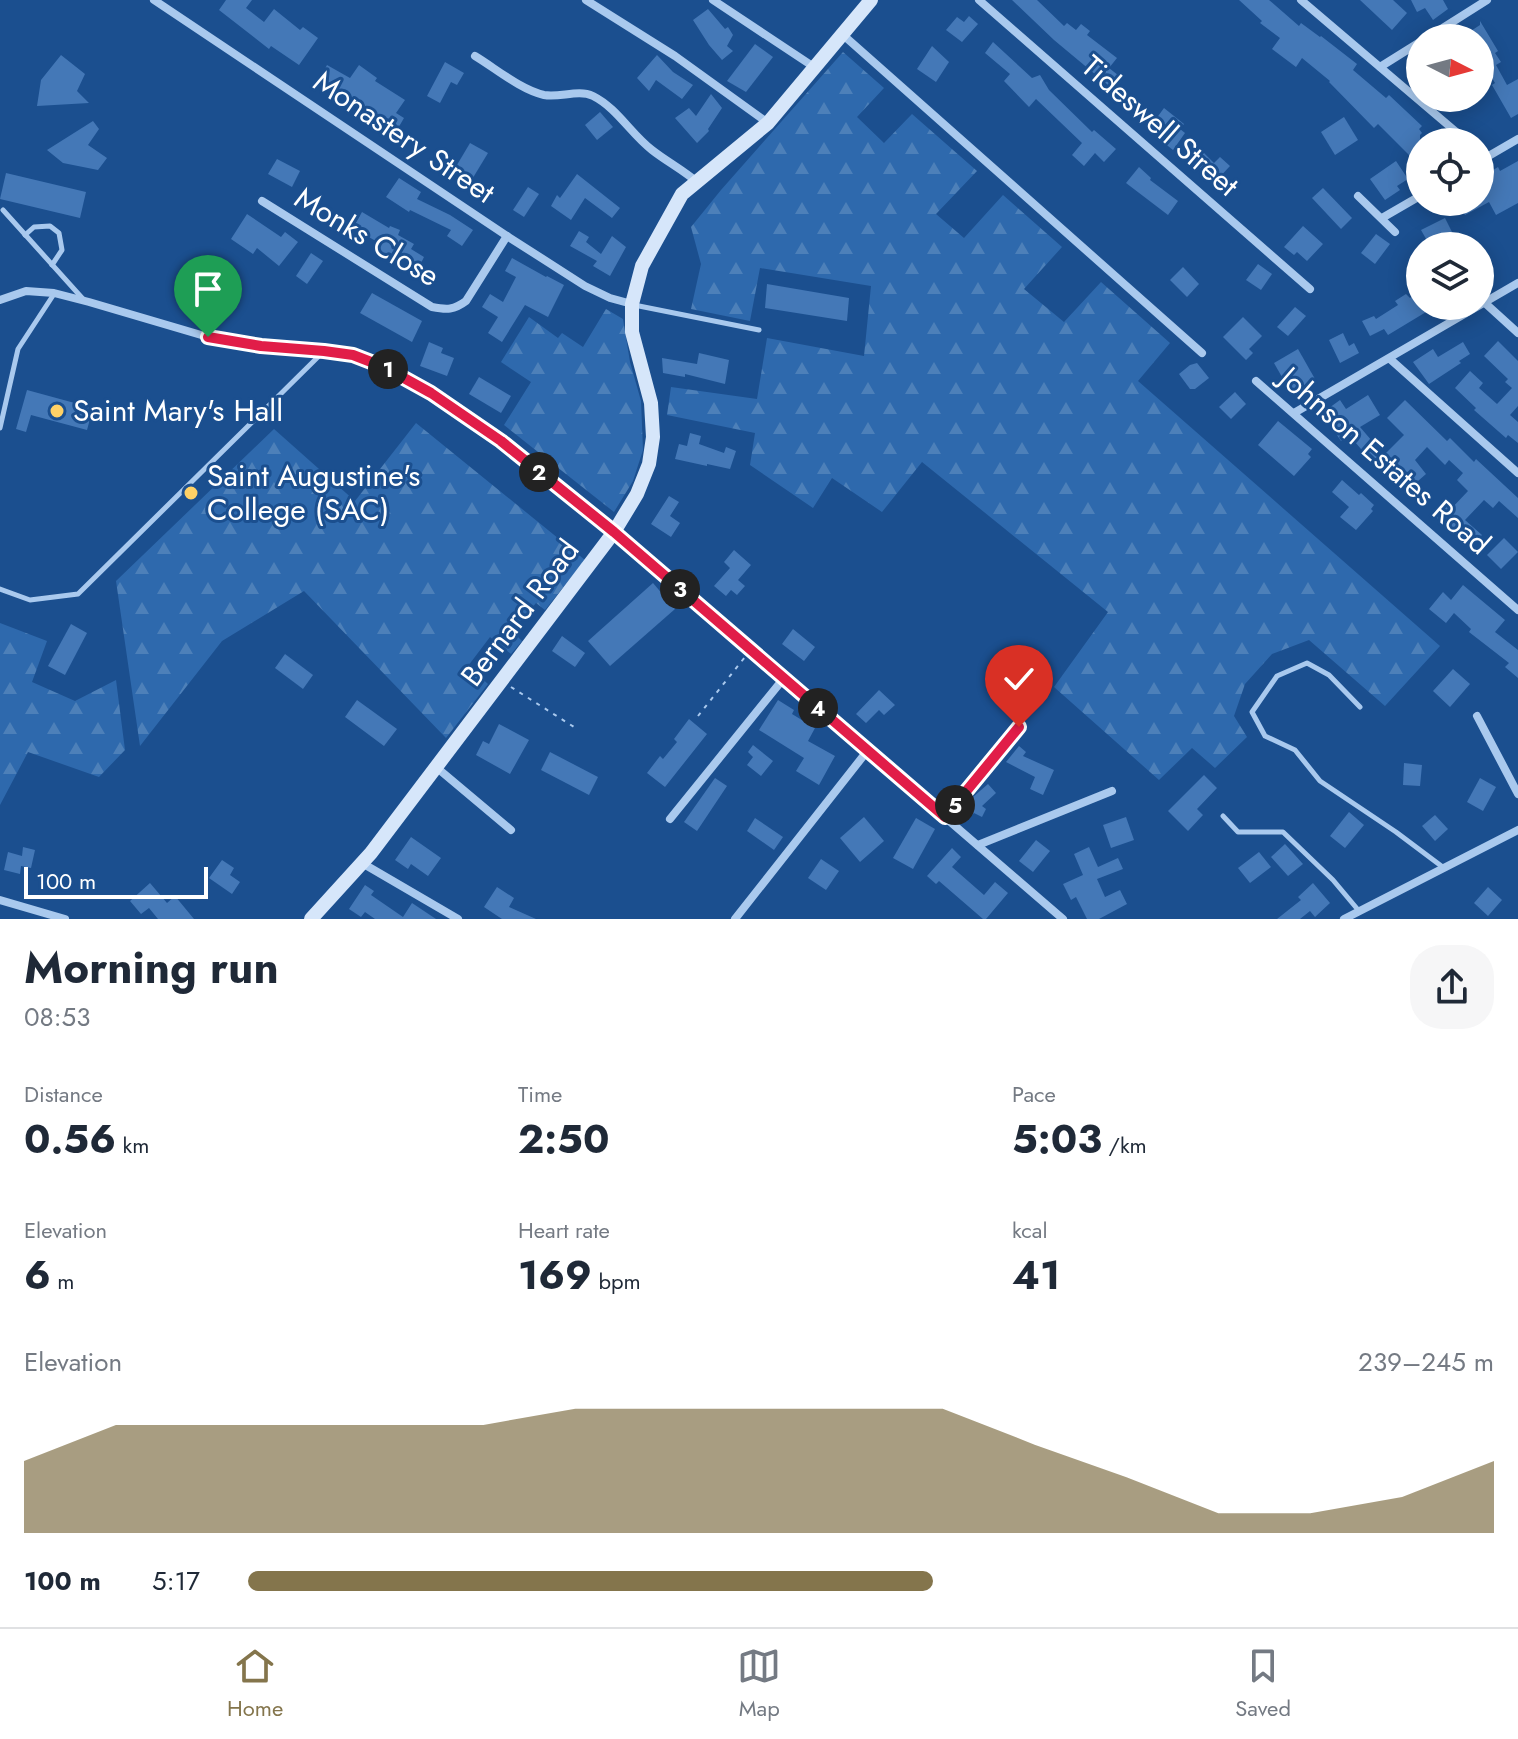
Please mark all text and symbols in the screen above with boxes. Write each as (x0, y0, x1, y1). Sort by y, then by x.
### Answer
north arrow (1406, 24, 1494, 112)
map controls (1406, 24, 1494, 320)
street label: Tideswell Street (1072, 45, 1249, 207)
street label: Monastery Street (305, 60, 504, 214)
button: locate (1406, 128, 1494, 216)
street label: Monks Close (287, 176, 448, 297)
button: layers (1406, 232, 1494, 320)
pin (174, 255, 242, 337)
icon: arrive (186, 267, 230, 311)
pin: 1 (368, 349, 408, 389)
text: 1 (382, 353, 394, 385)
street label: Johnson Estates Road (1267, 354, 1500, 564)
place label: Saint Mary's Hall (73, 389, 283, 432)
marker: Saint Mary's Hall (48, 402, 66, 420)
pin: 2 (519, 452, 559, 492)
place label: Saint Augustine's College (SAC) (207, 454, 420, 531)
text: 2 (532, 456, 546, 488)
marker: Saint Augustine's College (SAC) (182, 484, 200, 502)
street label: Bernard Road (450, 530, 589, 695)
pin: 3 (660, 569, 700, 609)
text: 3 (673, 573, 687, 605)
pin (985, 645, 1053, 727)
icon: check (997, 657, 1041, 701)
pin: 4 (798, 688, 838, 728)
text: 4 (810, 692, 826, 724)
pin: 5 (935, 785, 975, 825)
text: 5 (948, 789, 962, 821)
scale bar (24, 863, 208, 899)
text: 100 m (36, 865, 96, 897)
text: Morning run (24, 936, 279, 1000)
button: share (1410, 945, 1494, 1029)
text: 08:53 (24, 998, 90, 1036)
text: Distance (24, 1078, 103, 1110)
text: Time (518, 1078, 562, 1110)
text: Pace (1012, 1078, 1056, 1110)
text: 0.56 (24, 1110, 116, 1168)
text: 2:50 (518, 1110, 609, 1168)
text: 5:03 (1012, 1110, 1102, 1168)
text: km (116, 1129, 149, 1161)
text: /km (1102, 1129, 1147, 1161)
text: Elevation (24, 1214, 107, 1246)
text: Heart rate (518, 1214, 610, 1246)
text: kcal (1012, 1214, 1048, 1246)
text: 6 (24, 1246, 51, 1304)
text: 169 (518, 1246, 592, 1304)
text: 41 (1012, 1246, 1060, 1304)
text: m (51, 1265, 75, 1297)
text: bpm (592, 1265, 641, 1297)
text: Elevation (24, 1343, 122, 1381)
text: 239–245 m (1358, 1343, 1494, 1381)
text: 100 m (24, 1562, 101, 1600)
text: 5:17 (152, 1562, 200, 1600)
tab: Home (227, 1644, 283, 1724)
tab: Map (737, 1644, 781, 1724)
tab: Saved (1235, 1644, 1291, 1724)

